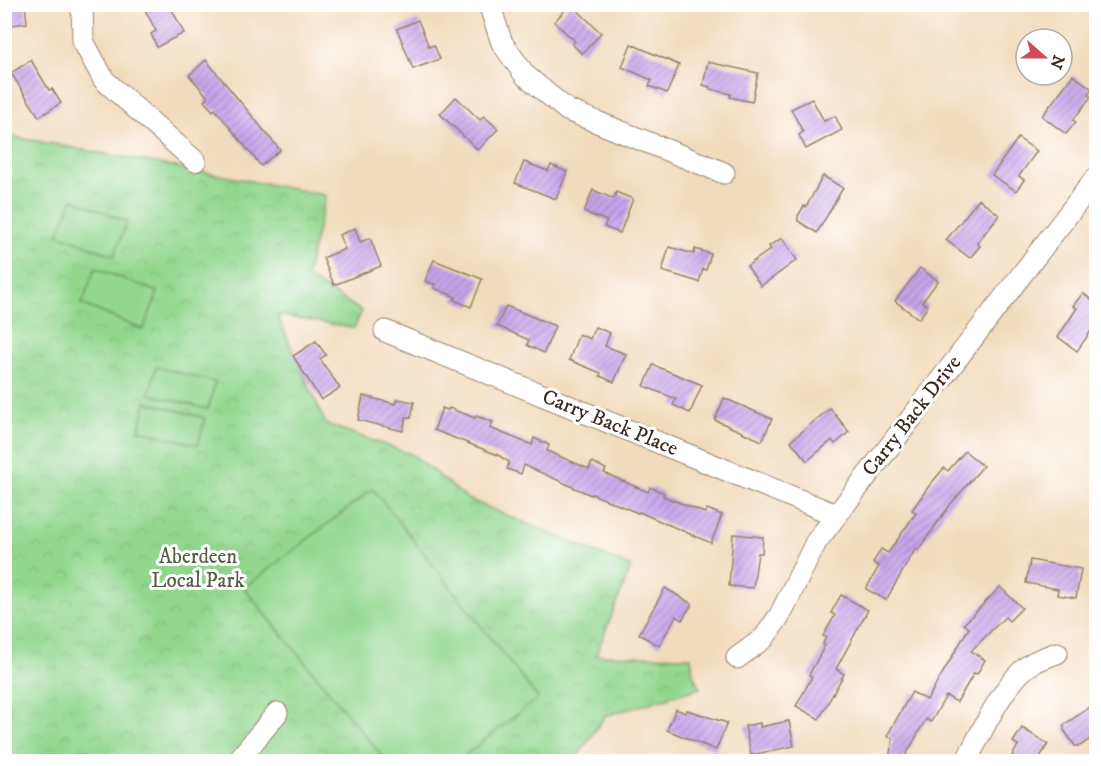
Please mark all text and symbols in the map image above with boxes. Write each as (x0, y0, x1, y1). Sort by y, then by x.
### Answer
north arrow (1014, 27, 1074, 87)
text: N (1045, 52, 1069, 72)
street label: Carry Back Drive (857, 350, 967, 481)
street label: Carry Back Place (538, 384, 682, 462)
park label: Aberdeen Local Park (151, 544, 245, 594)

